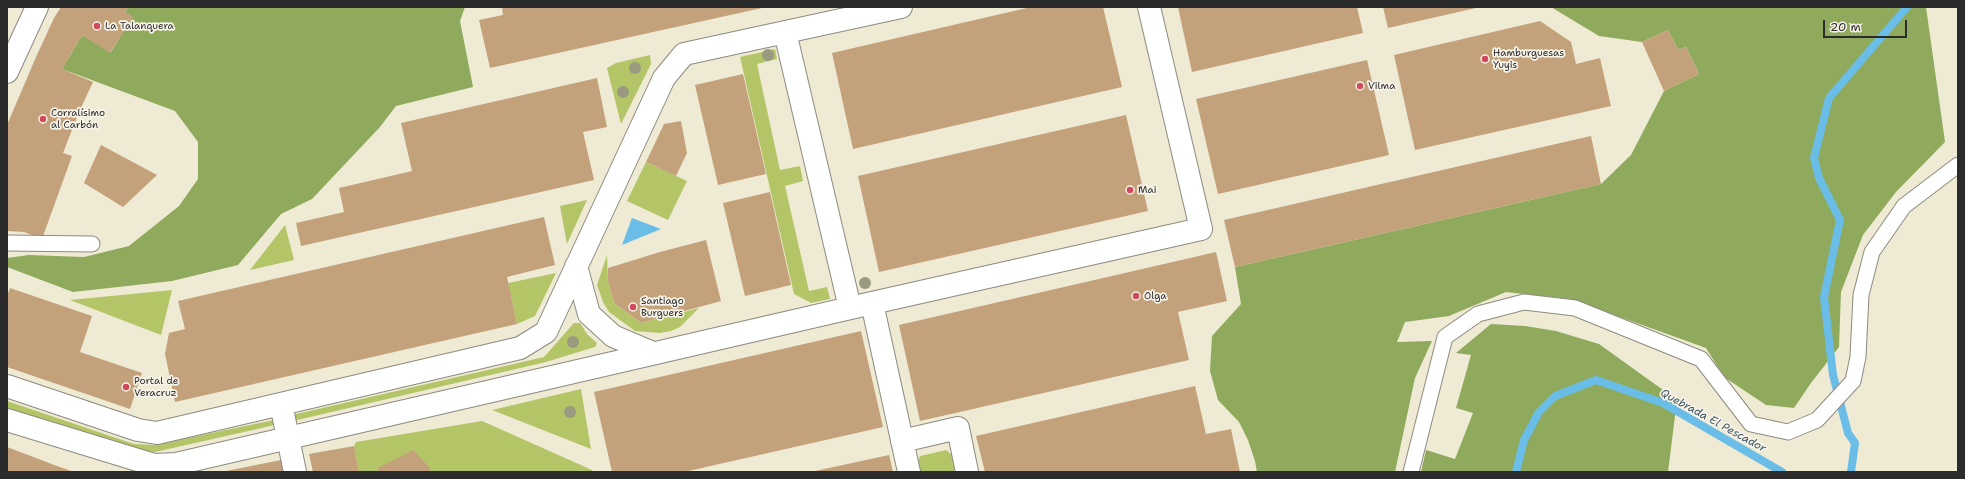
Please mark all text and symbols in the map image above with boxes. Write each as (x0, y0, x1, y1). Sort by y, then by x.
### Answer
scale bar (1825, 12, 1909, 38)
text: 20 m (1830, 19, 1861, 35)
place label: La Talanquera (105, 20, 174, 32)
marker: La Talanquera (92, 21, 102, 31)
place label: Hamburguesas Yuyis (1493, 47, 1564, 70)
marker: Hamburguesas Yuyis (1480, 54, 1490, 64)
place label: Vilma (1368, 80, 1395, 92)
marker: Vilma (1355, 81, 1365, 91)
place label: Corralísimo al Carbón (51, 107, 105, 130)
marker: Corralísimo al Carbón (38, 114, 48, 124)
place label: Mai (1138, 184, 1157, 196)
marker: Mai (1125, 185, 1135, 195)
place label: Olga (1144, 290, 1166, 302)
marker: Olga (1131, 291, 1141, 301)
place label: Santiago Burguers (641, 295, 684, 318)
marker: Santiago Burguers (628, 302, 638, 312)
place label: Portal de Veracruz (134, 375, 178, 398)
marker: Portal de Veracruz (121, 382, 131, 392)
water label: Quebrada El Pescador (1658, 386, 1768, 456)

